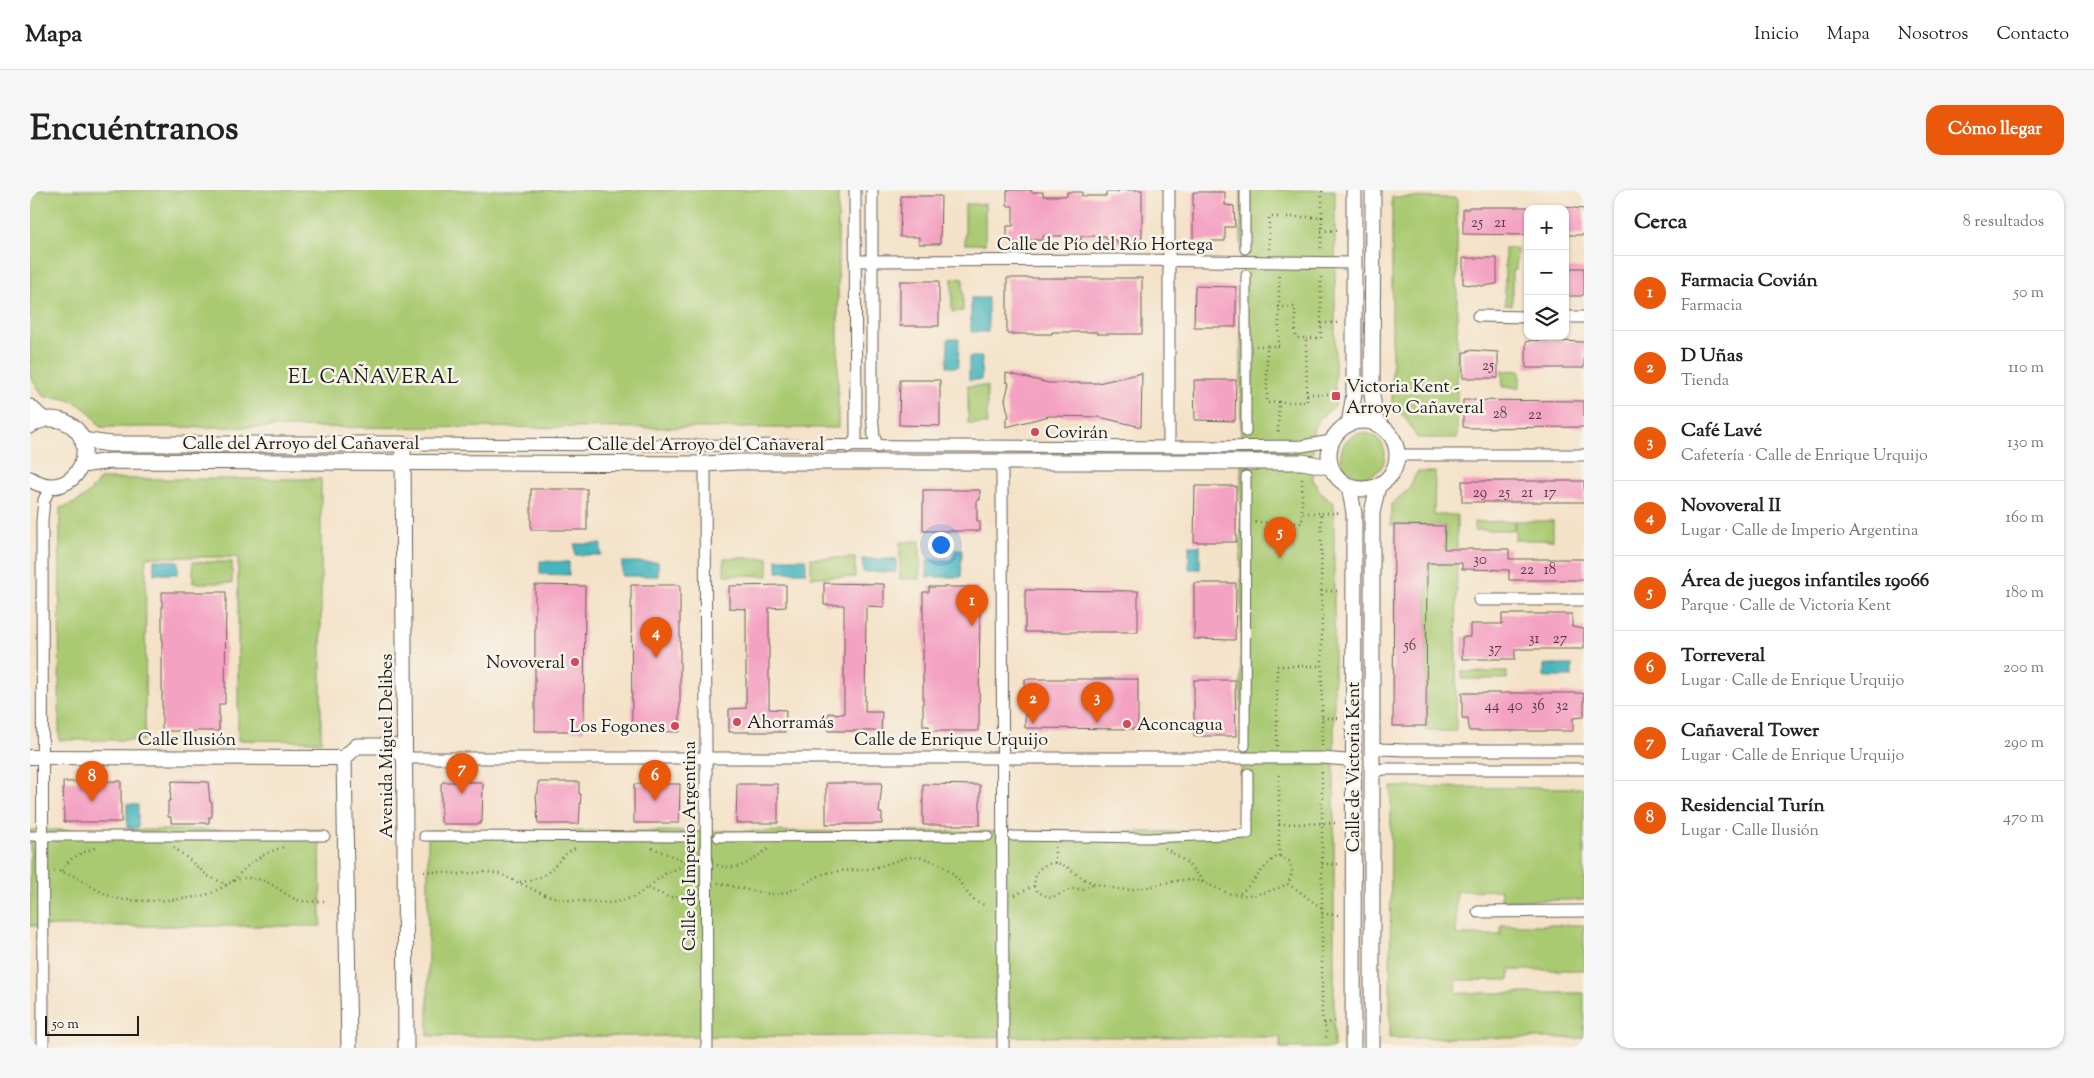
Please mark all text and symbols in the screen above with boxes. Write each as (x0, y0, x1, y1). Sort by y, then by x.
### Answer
text: Mapa (25, 18, 82, 52)
text: Inicio (1754, 22, 1799, 48)
text: Mapa (1827, 22, 1870, 48)
text: Nosotros (1898, 22, 1968, 48)
text: Contacto (1996, 22, 2069, 48)
text: Encuéntranos (30, 105, 239, 156)
button: Cómo llegar (1926, 105, 2064, 155)
map controls (1524, 205, 1569, 340)
button: + (1524, 205, 1569, 250)
text: Cerca (1634, 208, 1687, 238)
text: 8 resultados (1963, 211, 2044, 234)
house number: 25 (1471, 213, 1483, 234)
house number: 21 (1494, 213, 1506, 234)
street label: Calle de Pío del Río Hortega (997, 233, 1213, 259)
button: − (1524, 250, 1569, 295)
text: Farmacia Covián (1681, 268, 1818, 295)
text: 1 (1647, 282, 1653, 305)
text: 50 m (2013, 282, 2044, 305)
button: layers (1524, 295, 1569, 340)
text: Farmacia (1681, 295, 1742, 318)
text: D Uñas (1681, 343, 1743, 370)
house number: 25 (1482, 356, 1494, 377)
text: 2 (1646, 357, 1654, 380)
text: 110 m (2008, 357, 2044, 380)
district label: EL CAÑAVERAL (288, 363, 460, 393)
text: Tienda (1681, 370, 1729, 393)
place label: Victoria Kent - Arroyo Cañaveral (1346, 375, 1484, 422)
marker: Victoria Kent - Arroyo Cañaveral (1330, 390, 1342, 402)
house number: 28 (1493, 404, 1507, 425)
house number: 22 (1528, 405, 1542, 426)
text: Café Lavé (1681, 418, 1762, 445)
place label: Covirán (1045, 421, 1109, 447)
marker: Covirán (1029, 426, 1041, 438)
street label: Calle del Arroyo del Cañaveral (183, 432, 419, 458)
text: 3 (1647, 432, 1653, 455)
text: 130 m (2007, 432, 2044, 455)
street label: Calle del Arroyo del Cañaveral (588, 433, 824, 459)
text: Cafetería · Calle de Enrique Urquijo (1681, 445, 1928, 468)
house number: 29 (1473, 483, 1487, 504)
house number: 25 (1498, 483, 1510, 504)
house number: 21 (1521, 483, 1533, 504)
house number: 17 (1544, 483, 1557, 504)
text: Novoveral II (1681, 493, 1781, 520)
text: 4 (1646, 507, 1654, 530)
text: 160 m (2006, 507, 2044, 530)
pin: 5 (1264, 517, 1296, 558)
text: Lugar · Calle de Imperio Argentina (1681, 520, 1918, 543)
your location (928, 532, 954, 558)
house number: 30 (1473, 550, 1487, 571)
house number: 22 (1520, 560, 1534, 581)
house number: 18 (1544, 560, 1556, 581)
text: Área de juegos infantiles 19066 (1681, 568, 1929, 595)
text: 5 (1647, 582, 1653, 605)
text: 180 m (2005, 582, 2044, 605)
pin: 1 (956, 585, 988, 626)
text: Parque · Calle de Victoria Kent (1681, 595, 1891, 618)
pin: 4 (640, 617, 672, 658)
house number: 31 (1528, 629, 1540, 650)
house number: 27 (1553, 629, 1568, 650)
house number: 56 (1403, 636, 1416, 657)
house number: 37 (1488, 639, 1502, 660)
text: Torreveral (1681, 643, 1765, 670)
place label: Novoveral (486, 651, 565, 677)
street label: Avenida Miguel Delibes (375, 654, 401, 838)
marker: Novoveral (569, 656, 581, 668)
text: 6 (1646, 657, 1654, 680)
text: 200 m (2003, 657, 2044, 680)
text: Lugar · Calle de Enrique Urquijo (1681, 670, 1904, 693)
pin: 3 (1081, 682, 1113, 723)
street label: Calle de Victoria Kent (1342, 682, 1368, 852)
pin: 2 (1017, 683, 1049, 724)
house number: 44 (1484, 696, 1500, 717)
house number: 40 (1507, 696, 1523, 717)
house number: 36 (1531, 696, 1545, 717)
house number: 32 (1555, 696, 1569, 717)
place label: Ahorramás (747, 711, 834, 737)
place label: Aconcagua (1137, 713, 1223, 739)
place label: Los Fogones (569, 715, 665, 741)
marker: Ahorramás (731, 716, 743, 728)
marker: Aconcagua (1121, 718, 1133, 730)
text: Cañaveral Tower (1681, 718, 1819, 745)
marker: Los Fogones (669, 720, 681, 732)
street label: Calle Ilusión (138, 728, 237, 754)
street label: Calle de Enrique Urquijo (854, 728, 1048, 754)
text: 7 (1646, 732, 1654, 755)
text: 290 m (2004, 732, 2044, 755)
street label: Calle de Imperio Argentina (678, 741, 704, 951)
text: Lugar · Calle de Enrique Urquijo (1681, 745, 1904, 768)
pin: 7 (446, 753, 478, 794)
pin: 6 (639, 760, 671, 801)
pin: 8 (76, 761, 108, 802)
text: Residencial Turín (1681, 793, 1825, 820)
text: 8 (1646, 807, 1654, 830)
text: 470 m (2003, 807, 2044, 830)
text: Lugar · Calle Ilusión (1681, 820, 1819, 843)
scale bar (45, 1013, 139, 1036)
text: 50 m (52, 1015, 79, 1035)

